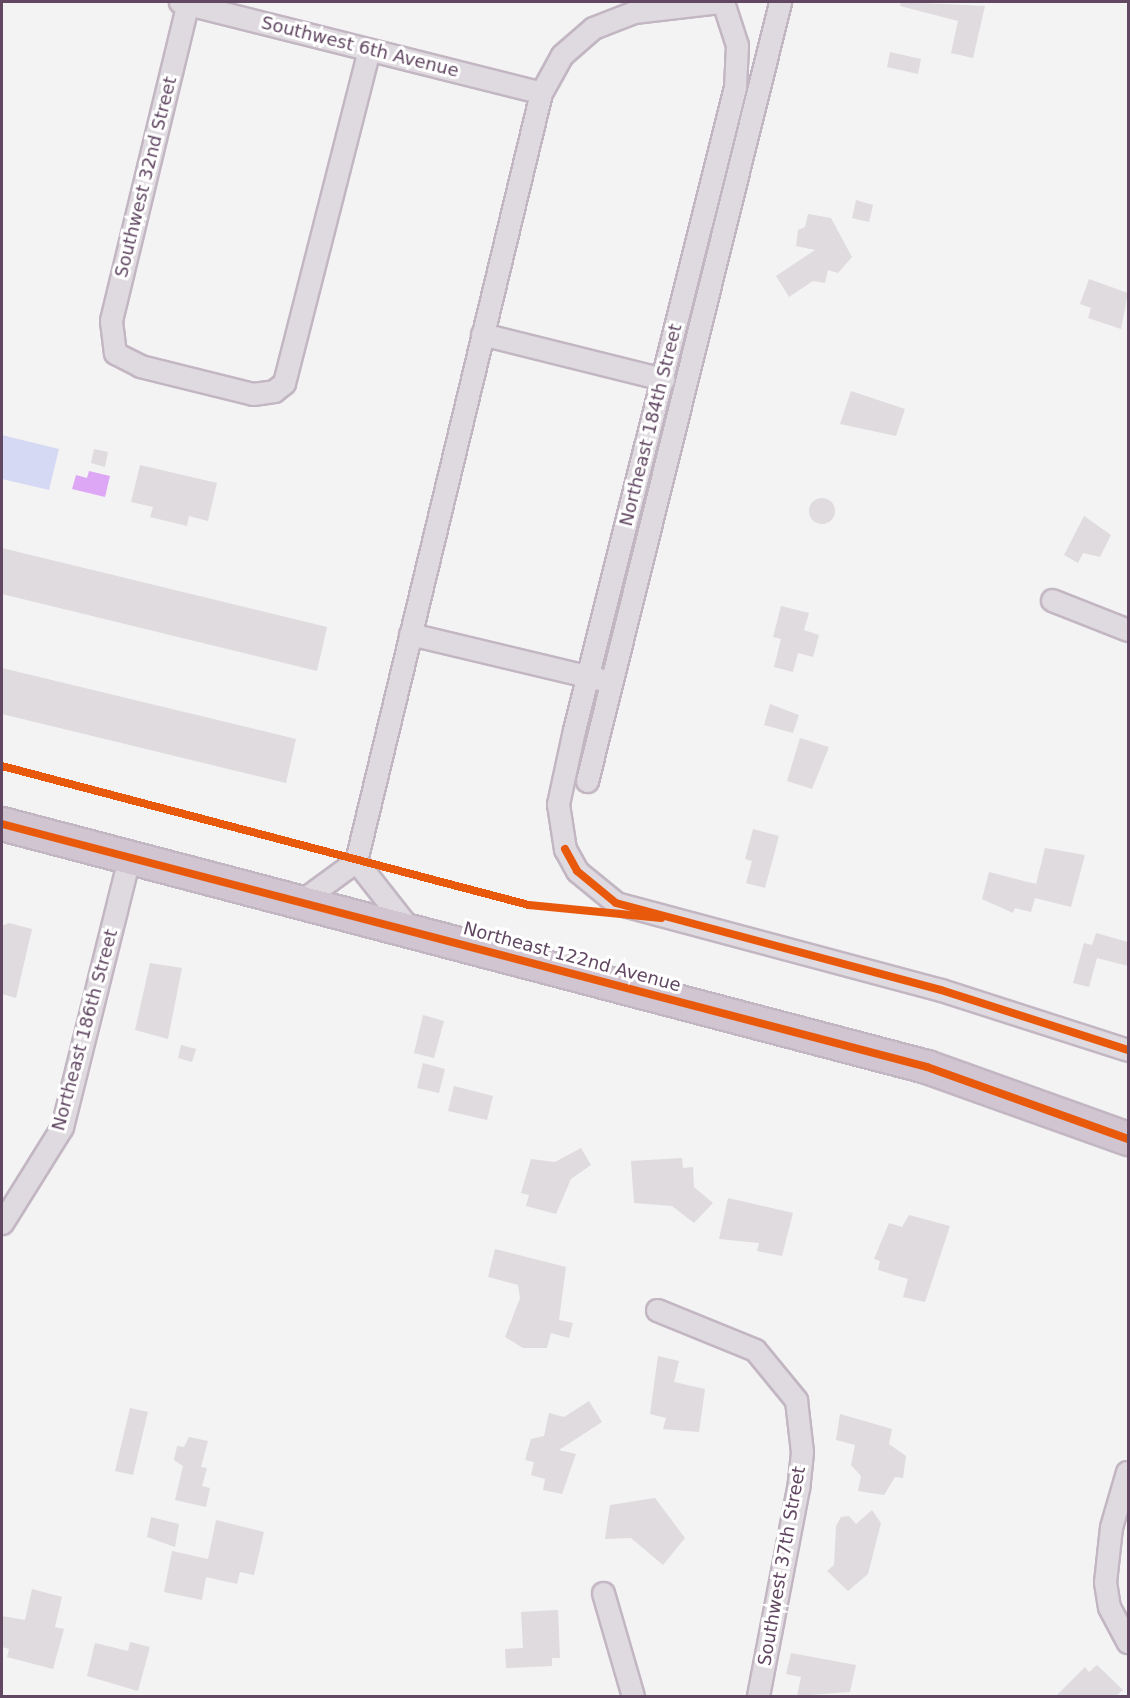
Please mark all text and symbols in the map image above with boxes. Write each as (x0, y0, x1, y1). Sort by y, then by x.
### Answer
street label: Southwest 6th Avenue (259, 12, 461, 82)
street label: Southwest 32nd Street (111, 74, 181, 280)
street label: Northeast 184th Street (615, 322, 687, 528)
street label: Northeast 122nd Avenue (461, 918, 683, 996)
street label: Northeast 186th Street (48, 927, 122, 1133)
street label: Southwest 37th Street (754, 1465, 810, 1667)

